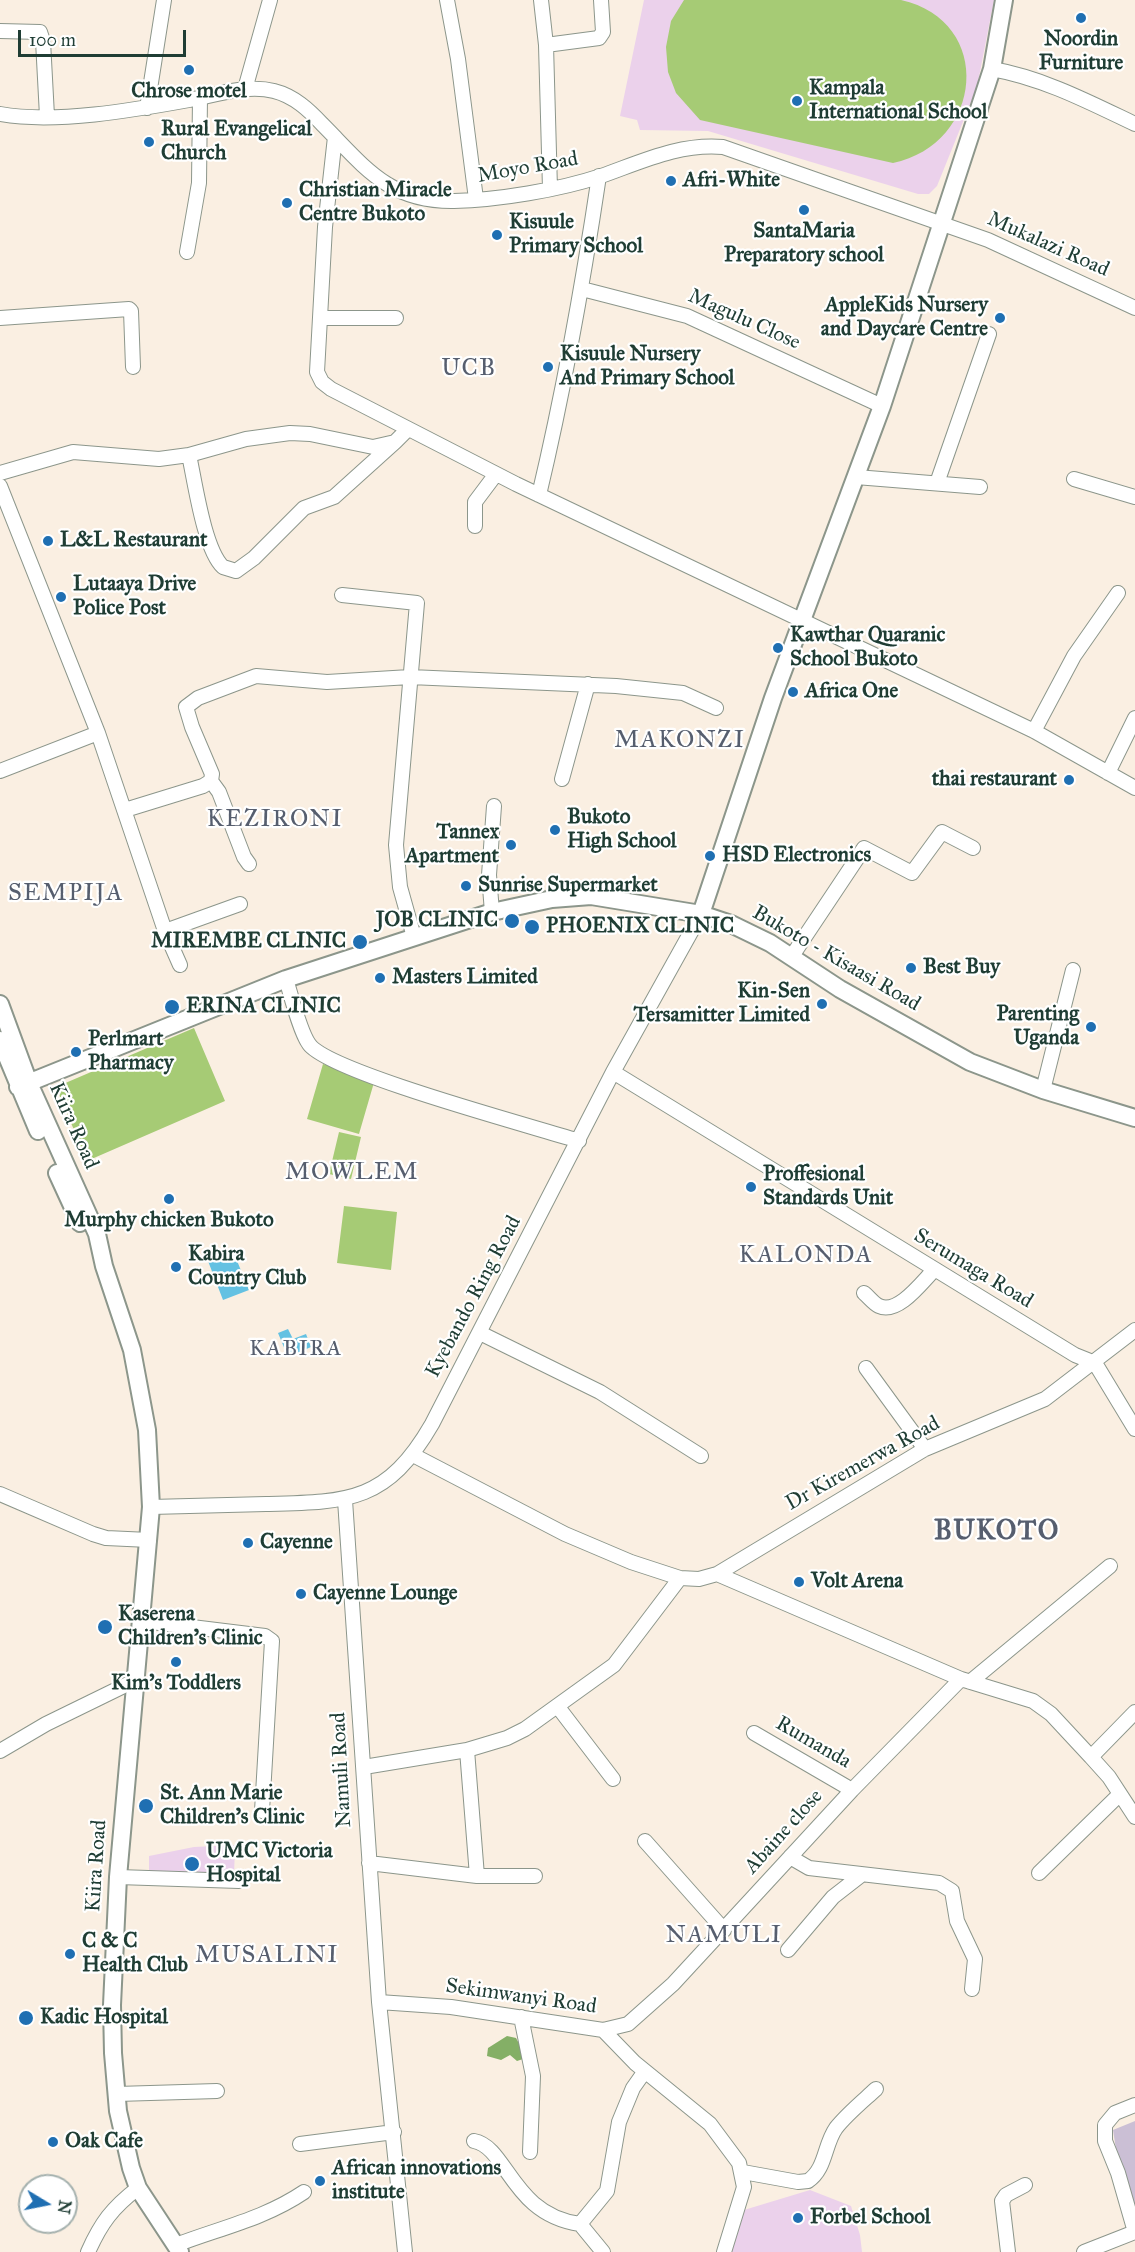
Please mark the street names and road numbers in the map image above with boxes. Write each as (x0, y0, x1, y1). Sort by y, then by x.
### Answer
street label: Moyo Road (476, 147, 580, 189)
street label: Mukalazi Road (983, 207, 1113, 283)
street label: Magulu Close (684, 284, 804, 356)
street label: Bukoto - Kisaasi Road (747, 901, 925, 1017)
street label: Kiira Road (43, 1079, 103, 1173)
street label: Kyebando Ring Road (421, 1212, 527, 1382)
street label: Serumaga Road (909, 1224, 1037, 1314)
street label: Dr Kiremerwa Road (782, 1411, 944, 1517)
street label: Rumanda (771, 1711, 855, 1775)
street label: Namuli Road (326, 1712, 358, 1828)
street label: Abaine close (739, 1784, 829, 1880)
street label: Kiira Road (81, 1819, 113, 1913)
street label: Sekimwanyi Road (444, 1974, 598, 2020)

